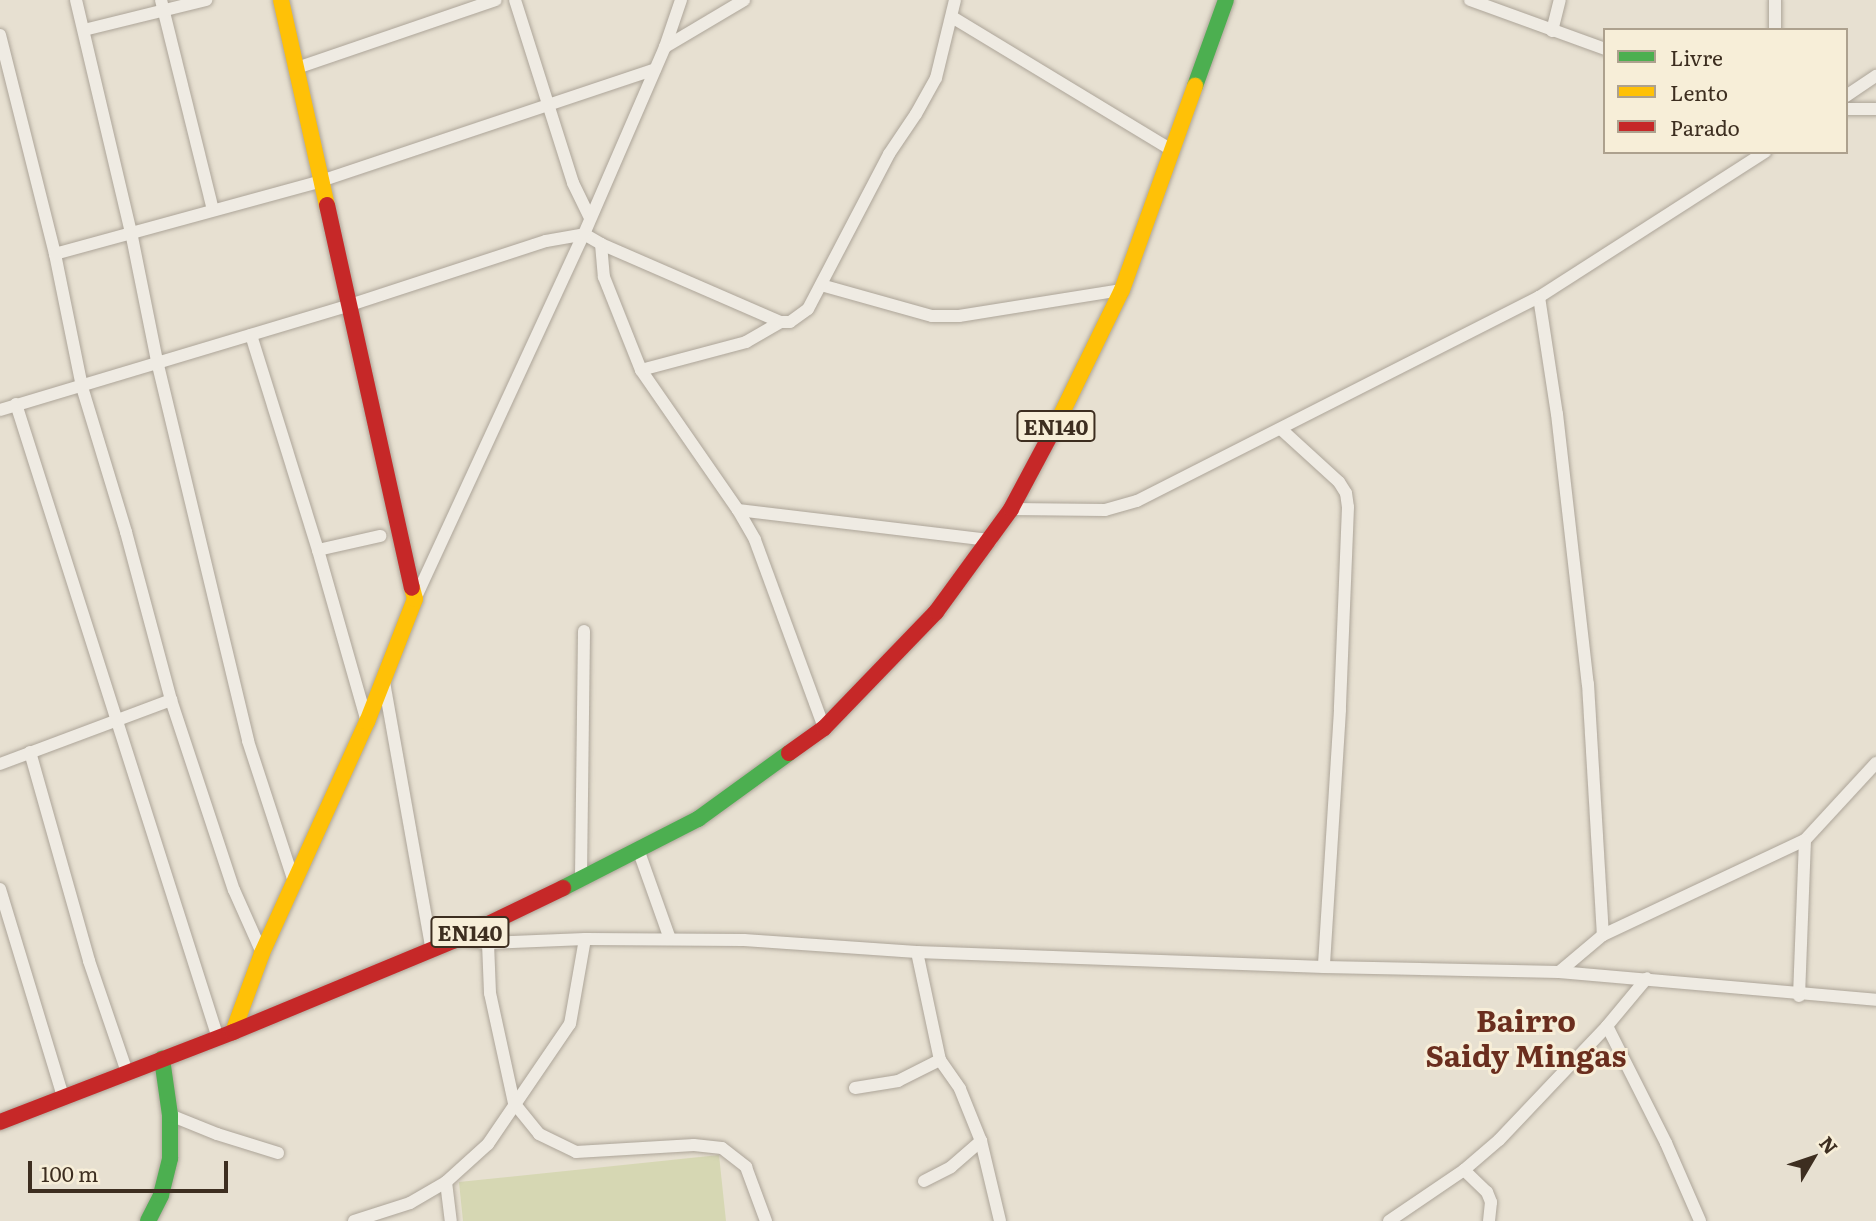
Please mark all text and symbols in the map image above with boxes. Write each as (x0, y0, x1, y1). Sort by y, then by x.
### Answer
legend (1603, 28, 1848, 154)
text: Livre (1670, 41, 1723, 72)
text: Lento (1670, 76, 1728, 107)
text: Parado (1670, 111, 1740, 142)
road number: EN140 (1016, 408, 1096, 444)
road number: EN140 (430, 914, 510, 950)
district label: Bairro Saidy Mingas (1426, 1001, 1626, 1072)
north arrow (1778, 1123, 1848, 1193)
text: N (1813, 1130, 1845, 1160)
scale bar (32, 1148, 231, 1192)
text: 100 m (41, 1157, 98, 1188)

